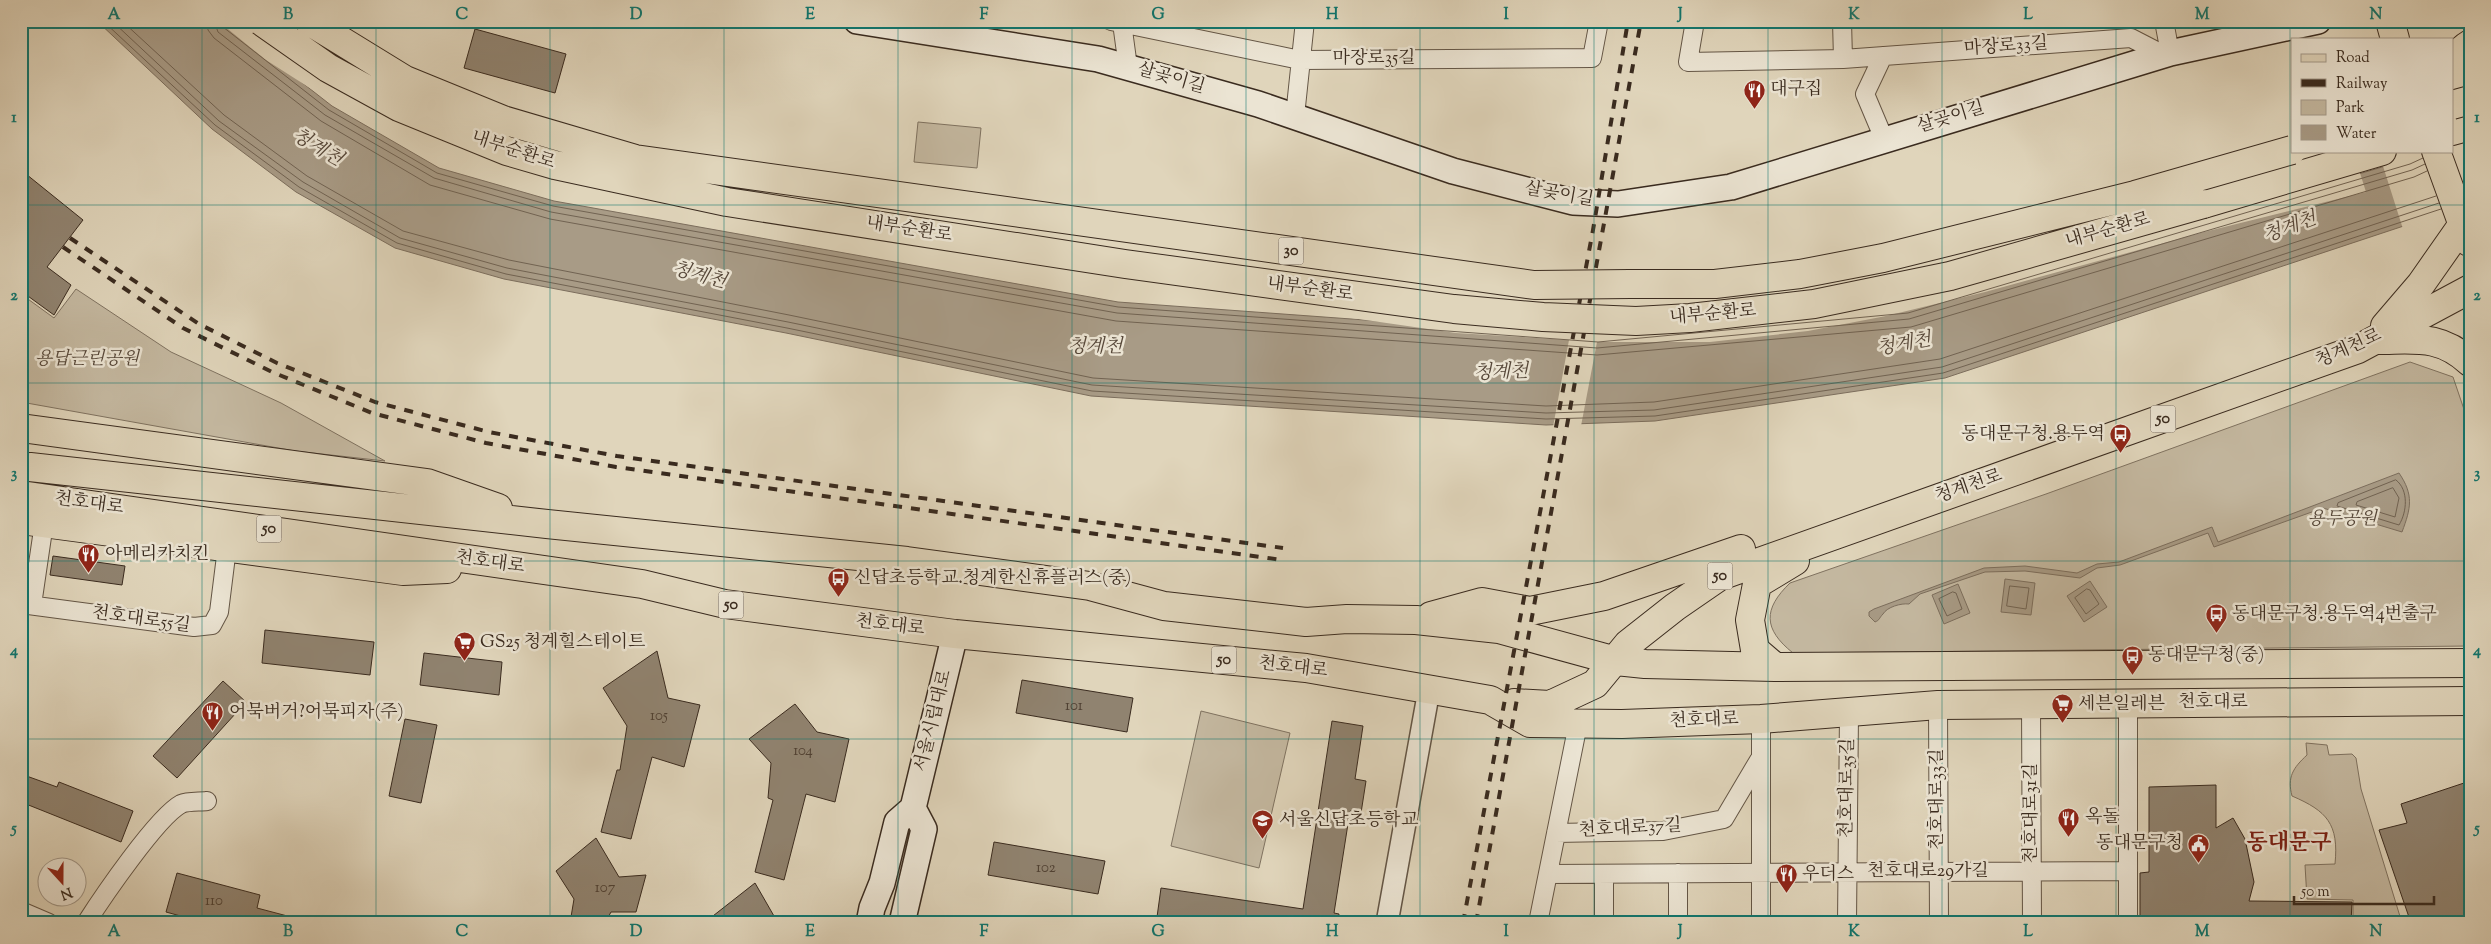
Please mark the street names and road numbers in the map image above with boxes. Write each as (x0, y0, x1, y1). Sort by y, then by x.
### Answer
street label: 마장로33길 (1963, 31, 2049, 63)
street label: 마장로35길 (1333, 46, 1415, 72)
street label: 살곶이길 (1134, 57, 1208, 101)
street label: 살곶이길 (1914, 95, 1988, 141)
street label: 내부순환로 (468, 125, 558, 177)
street label: 살곶이길 (1522, 176, 1596, 214)
street label: 내부순환로 (2063, 207, 2153, 255)
street label: 내부순환로 (864, 210, 954, 250)
road number: 30 (1278, 238, 1304, 264)
street label: 내부순환로 (1265, 271, 1355, 309)
street label: 내부순환로 (1669, 298, 1757, 332)
street label: 청계천로 (2312, 323, 2386, 375)
road number: 50 (2150, 406, 2176, 432)
street label: 청계천로 (1932, 463, 2006, 511)
street label: 천호대로 (53, 486, 125, 522)
road number: 50 (256, 516, 282, 542)
street label: 천호대로 (454, 545, 526, 581)
road number: 50 (1708, 562, 1732, 590)
road number: 50 (718, 592, 744, 618)
street label: 천호대로55길 (90, 600, 192, 640)
street label: 천호대로 (854, 609, 926, 643)
road number: 50 (1212, 646, 1236, 674)
street label: 천호대로 (1257, 651, 1329, 685)
street label: 서울시립대로 (909, 667, 959, 775)
street label: 천호대로 (2178, 690, 2248, 716)
street label: 천호대로 (1669, 707, 1739, 735)
street label: 천호대로35길 (1834, 738, 1862, 838)
street label: 천호대로33길 (1925, 748, 1951, 850)
street label: 천호대로31길 (2019, 763, 2045, 863)
street label: 천호대로37길 (1578, 813, 1682, 845)
street label: 천호대로29가길 (1867, 859, 1989, 885)

